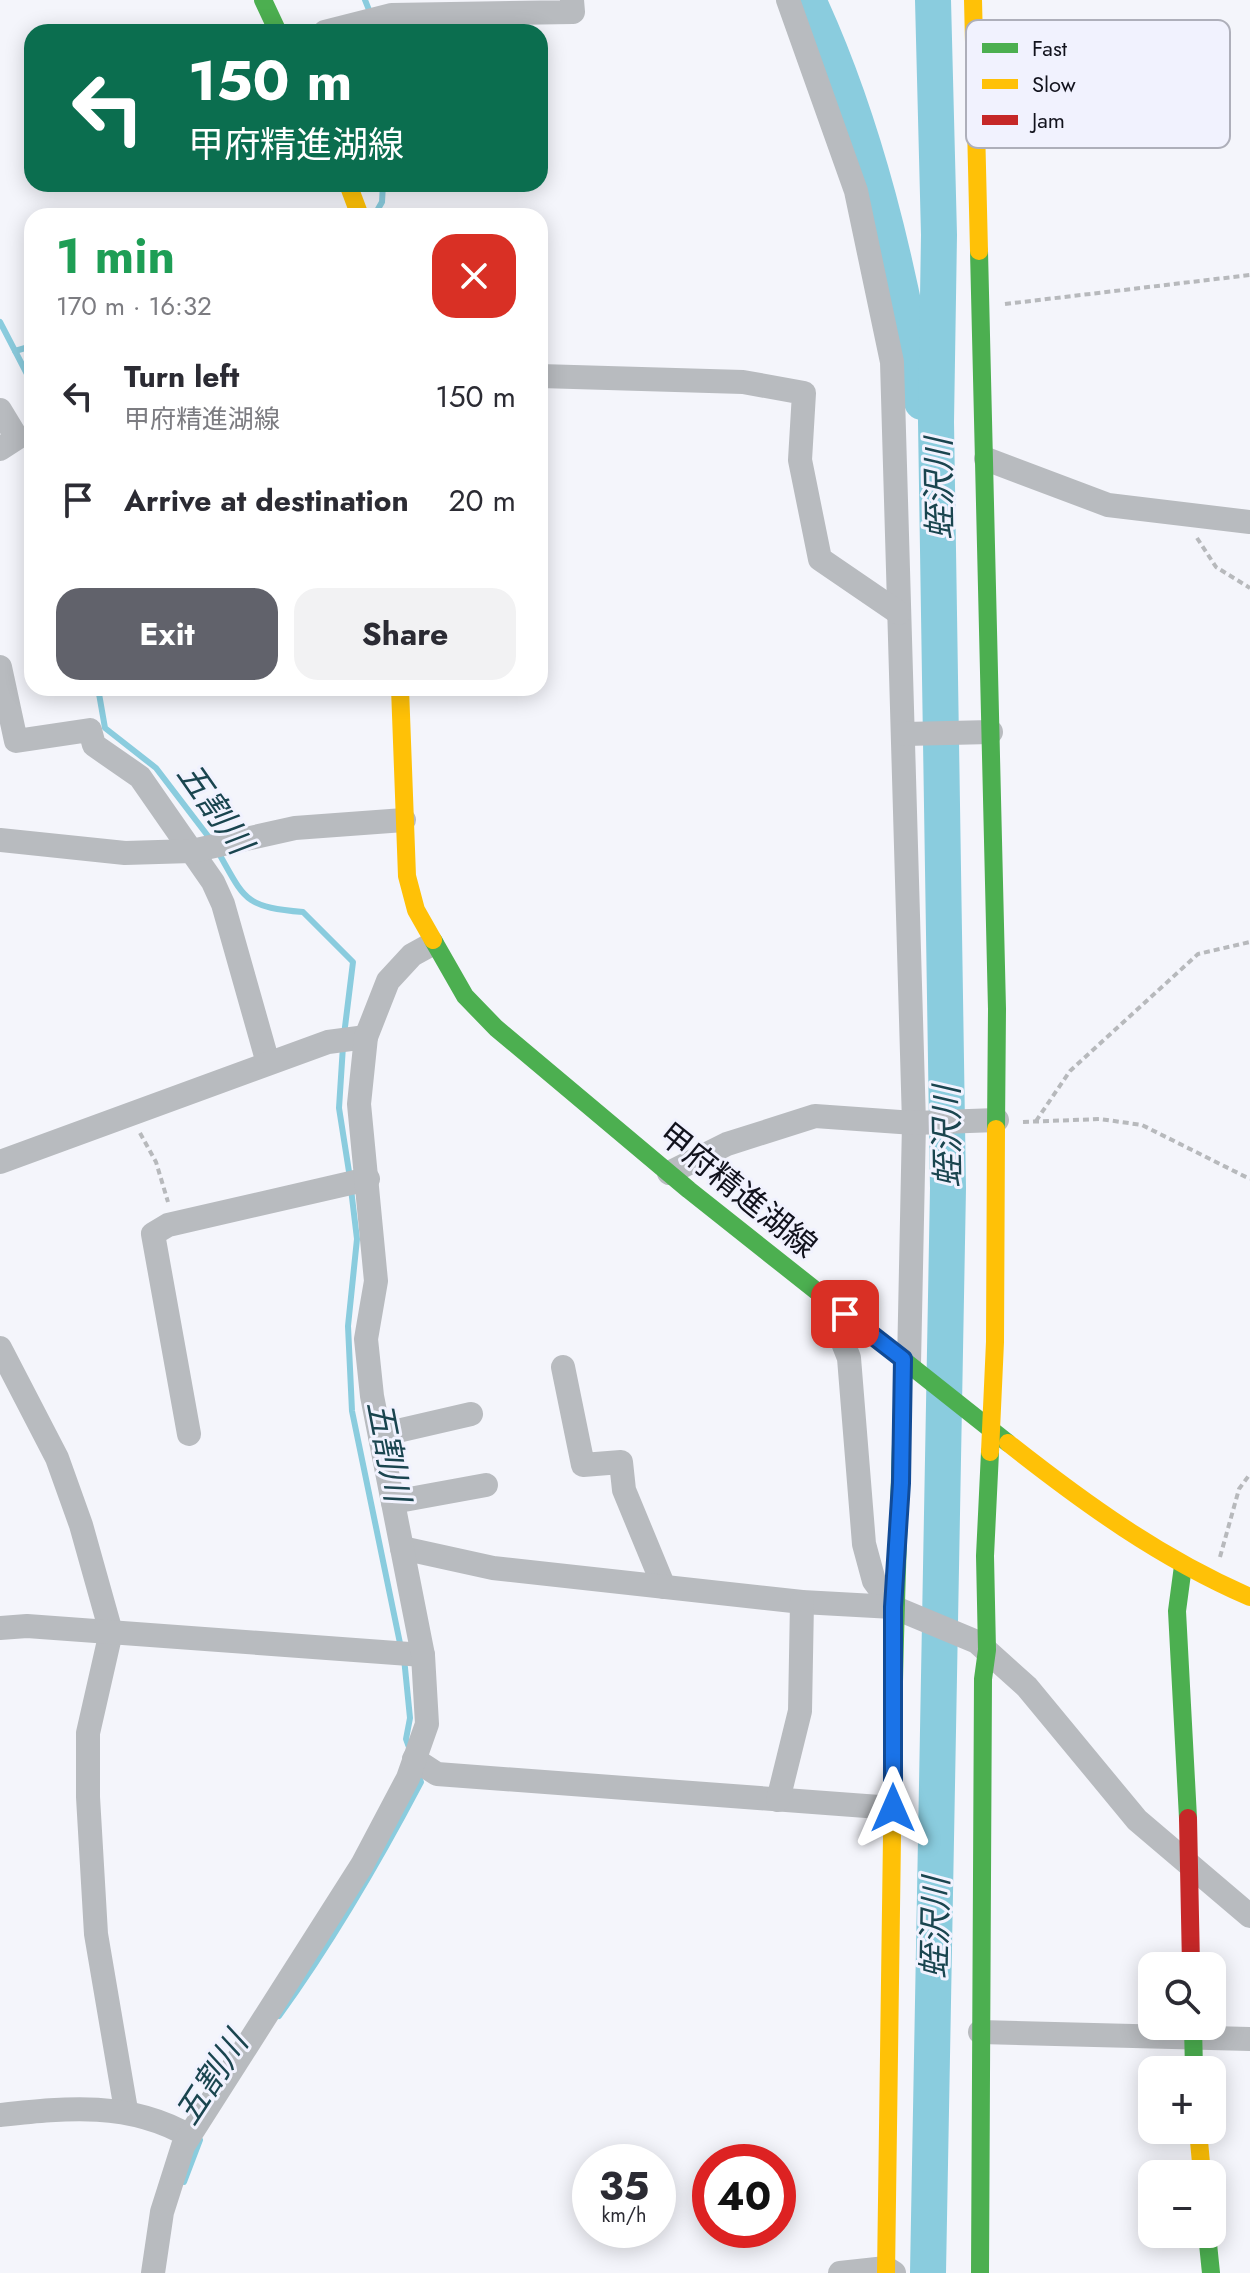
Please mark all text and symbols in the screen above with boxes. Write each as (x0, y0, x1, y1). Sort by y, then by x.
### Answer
legend (966, 20, 1230, 148)
text: Fast (1032, 32, 1068, 64)
text: 150 m (188, 40, 352, 121)
icon: left (56, 56, 160, 160)
text: Slow (1032, 68, 1076, 100)
text: Jam (1029, 104, 1065, 136)
text: 甲府精進湖線 (188, 118, 404, 170)
text: 1 min (56, 222, 175, 291)
button: close (432, 234, 516, 318)
text: 170 m · 16:32 (56, 287, 212, 325)
text: Turn left (124, 355, 239, 398)
icon: left (56, 374, 100, 418)
text: 150 m (435, 375, 516, 418)
text: 甲府精進湖線 (124, 400, 280, 438)
water label: 蛭沢川 (914, 435, 965, 540)
icon: arrive (56, 478, 100, 522)
text: Arrive at destination (124, 479, 409, 522)
text: 20 m (449, 479, 516, 522)
button: Exit (56, 588, 278, 680)
button: Share (294, 588, 516, 680)
water label: 五割川 (165, 752, 266, 867)
water label: 蛭沢川 (922, 1083, 973, 1188)
street label: 甲府精進湖線 (649, 1112, 827, 1268)
pin (811, 1280, 879, 1348)
icon: arrive (823, 1292, 867, 1336)
water label: 五割川 (355, 1396, 423, 1509)
position arrow (851, 1766, 935, 1850)
water label: 蛭沢川 (910, 1874, 961, 1979)
map controls (1138, 1952, 1226, 2248)
button: search (1138, 1952, 1226, 2040)
water label: 五割川 (163, 2020, 261, 2134)
button: + (1138, 2056, 1226, 2144)
speed limit sign: 40 (692, 2144, 796, 2248)
text: 35 (599, 2157, 649, 2215)
button: − (1138, 2160, 1226, 2248)
text: km/h (601, 2201, 647, 2230)

